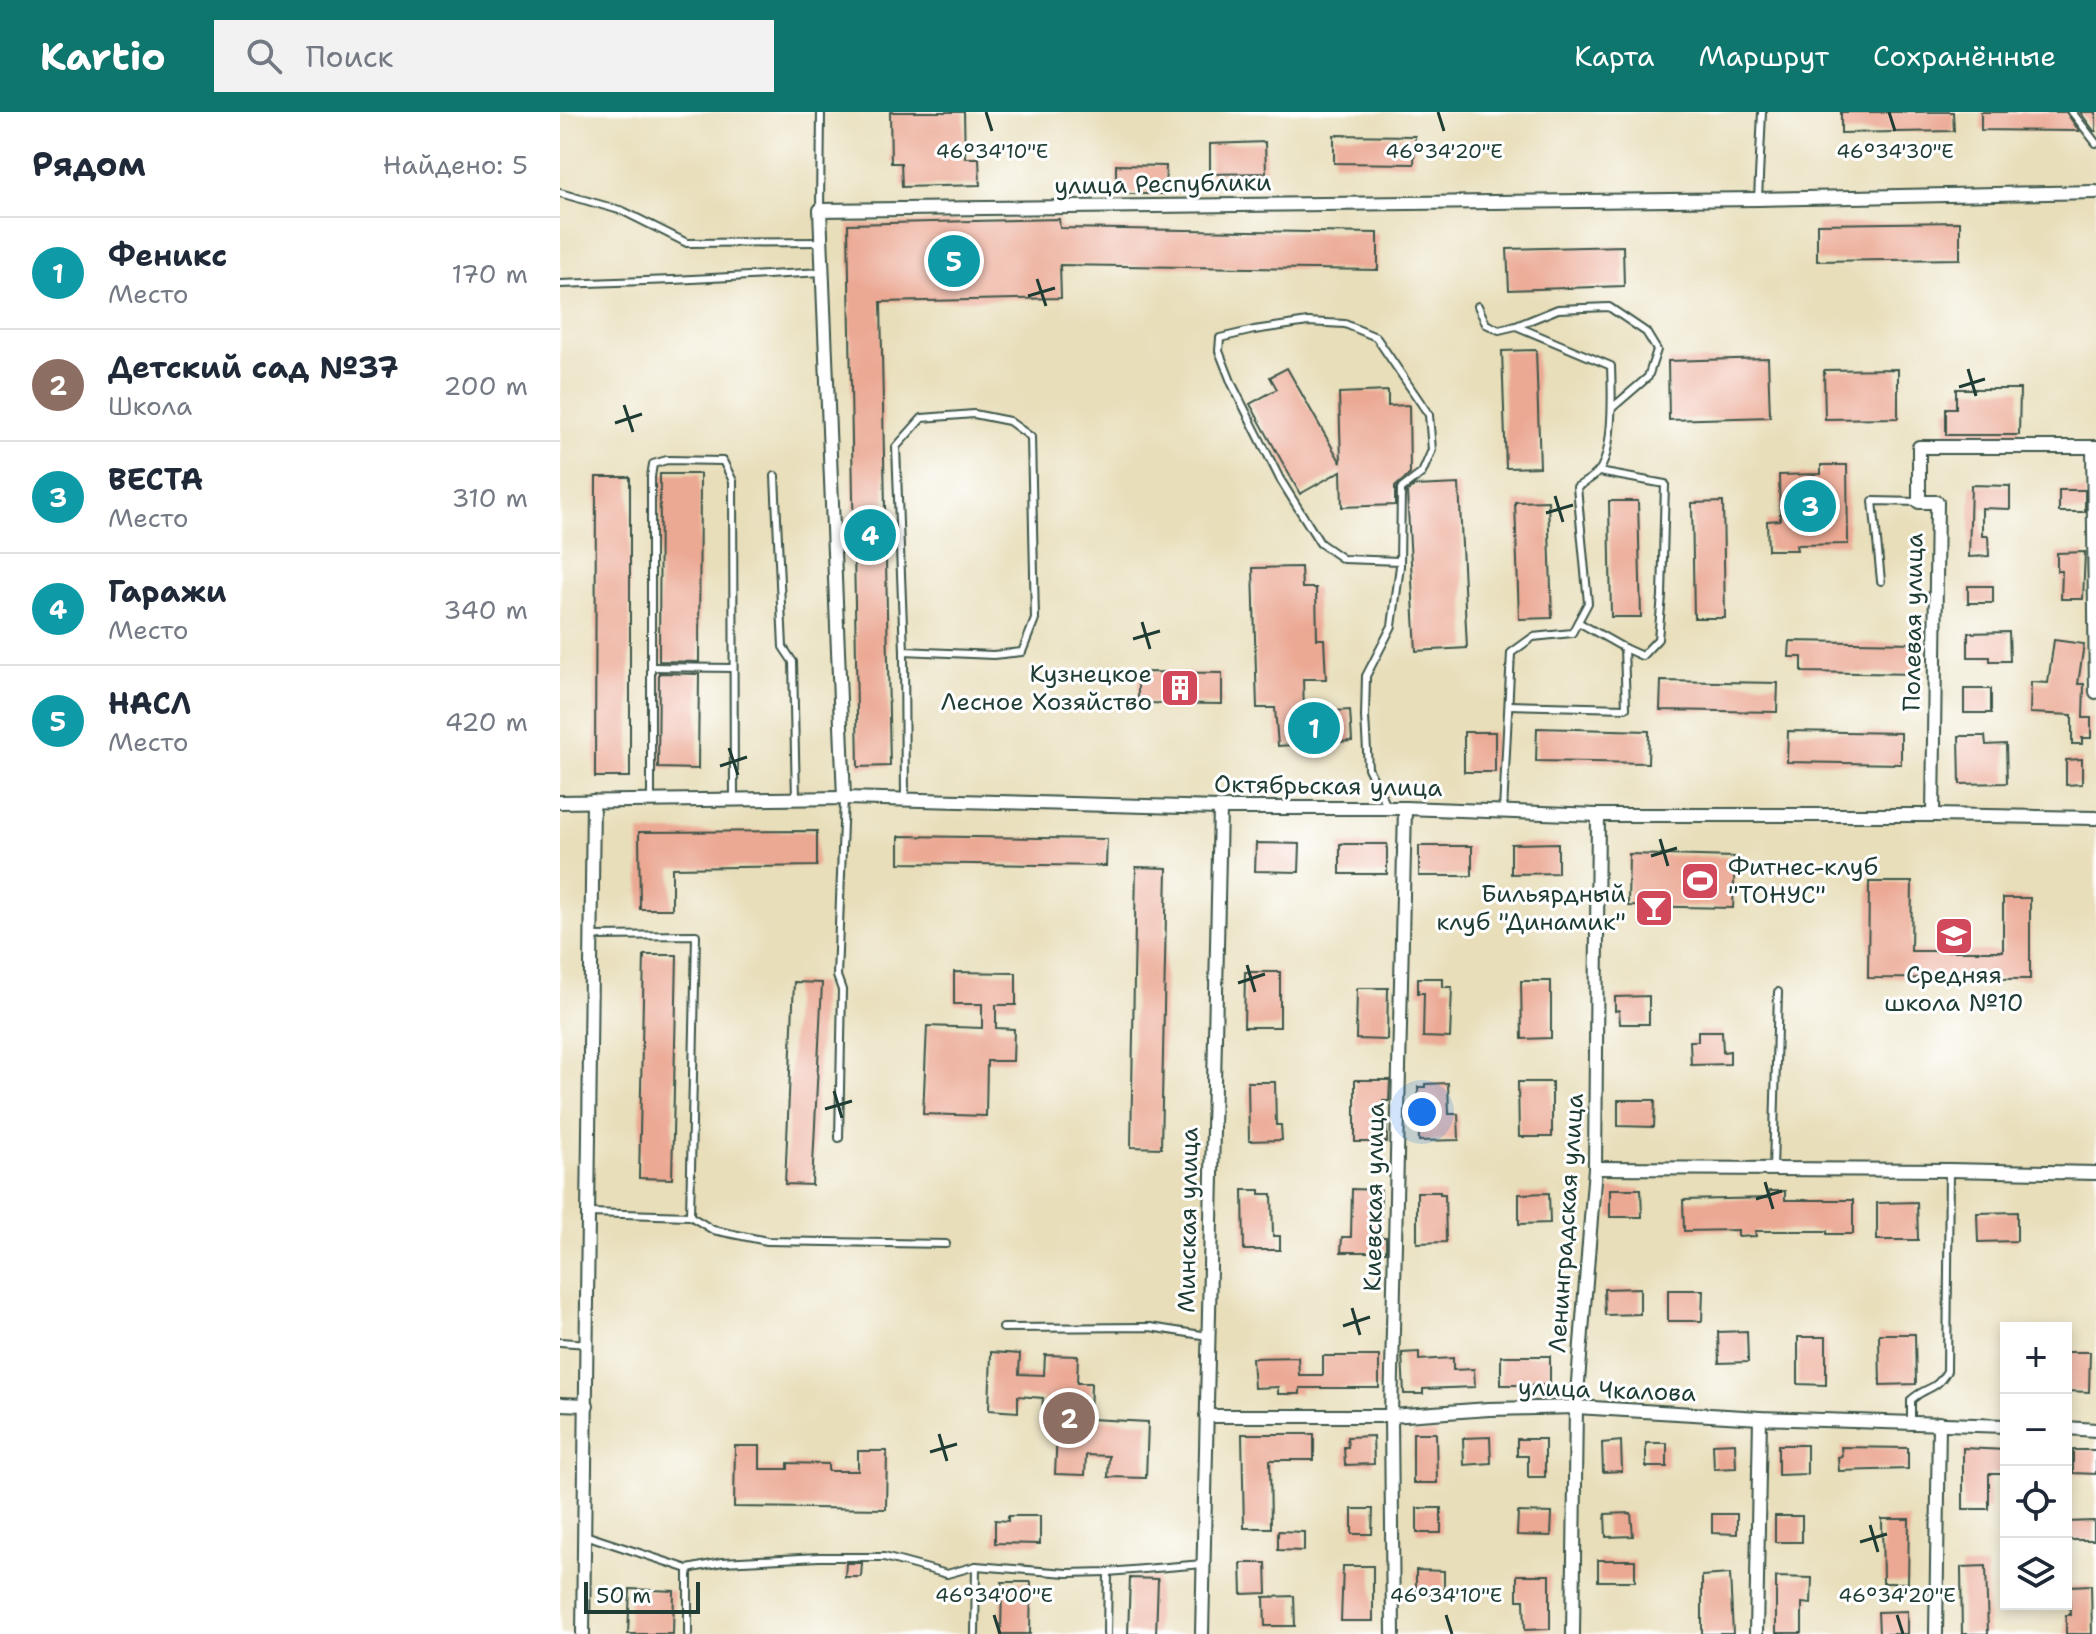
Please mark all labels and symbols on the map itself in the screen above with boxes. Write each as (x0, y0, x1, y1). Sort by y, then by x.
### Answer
text: 46°34'10"E (936, 138, 1048, 164)
text: 46°34'20"E (1385, 138, 1503, 164)
text: 46°34'30"E (1836, 138, 1954, 164)
street label: улица Республики (1054, 166, 1272, 202)
pin: 5 (928, 231, 980, 291)
pin: 3 (1784, 476, 1836, 536)
pin: 4 (844, 505, 896, 565)
street label: Полевая улица (1895, 533, 1931, 711)
place label: Кузнецкое Лесное Хозяйство (941, 658, 1152, 718)
building icon: Кузнецкое Лесное Хозяйство (1159, 667, 1201, 709)
pin: 1 (1288, 698, 1340, 758)
street label: Октябрьская улица (1214, 768, 1443, 804)
place label: Фитнес-клуб "ТОНУС" (1728, 851, 1878, 911)
sports icon: Фитнес-клуб "ТОНУС" (1679, 860, 1721, 902)
place label: Бильярдный клуб "Динамик" (1436, 878, 1626, 938)
bar icon: Бильярдный клуб "Динамик" (1633, 887, 1675, 929)
school or university icon: Средняя школа №10 (1933, 915, 1975, 957)
place label: Средняя школа №10 (1884, 959, 2024, 1019)
your location (1402, 1092, 1442, 1132)
street label: Ленинградская улица (1541, 1092, 1591, 1354)
street label: Киевская улица (1356, 1102, 1392, 1292)
street label: Минская улица (1170, 1127, 1206, 1313)
street label: улица Чкалова (1518, 1371, 1697, 1409)
pin: 2 (1043, 1388, 1095, 1448)
scale bar (584, 1578, 700, 1614)
text: 46°34'00"E (935, 1582, 1053, 1608)
text: 46°34'10"E (1390, 1582, 1502, 1608)
text: 46°34'20"E (1838, 1582, 1956, 1608)

